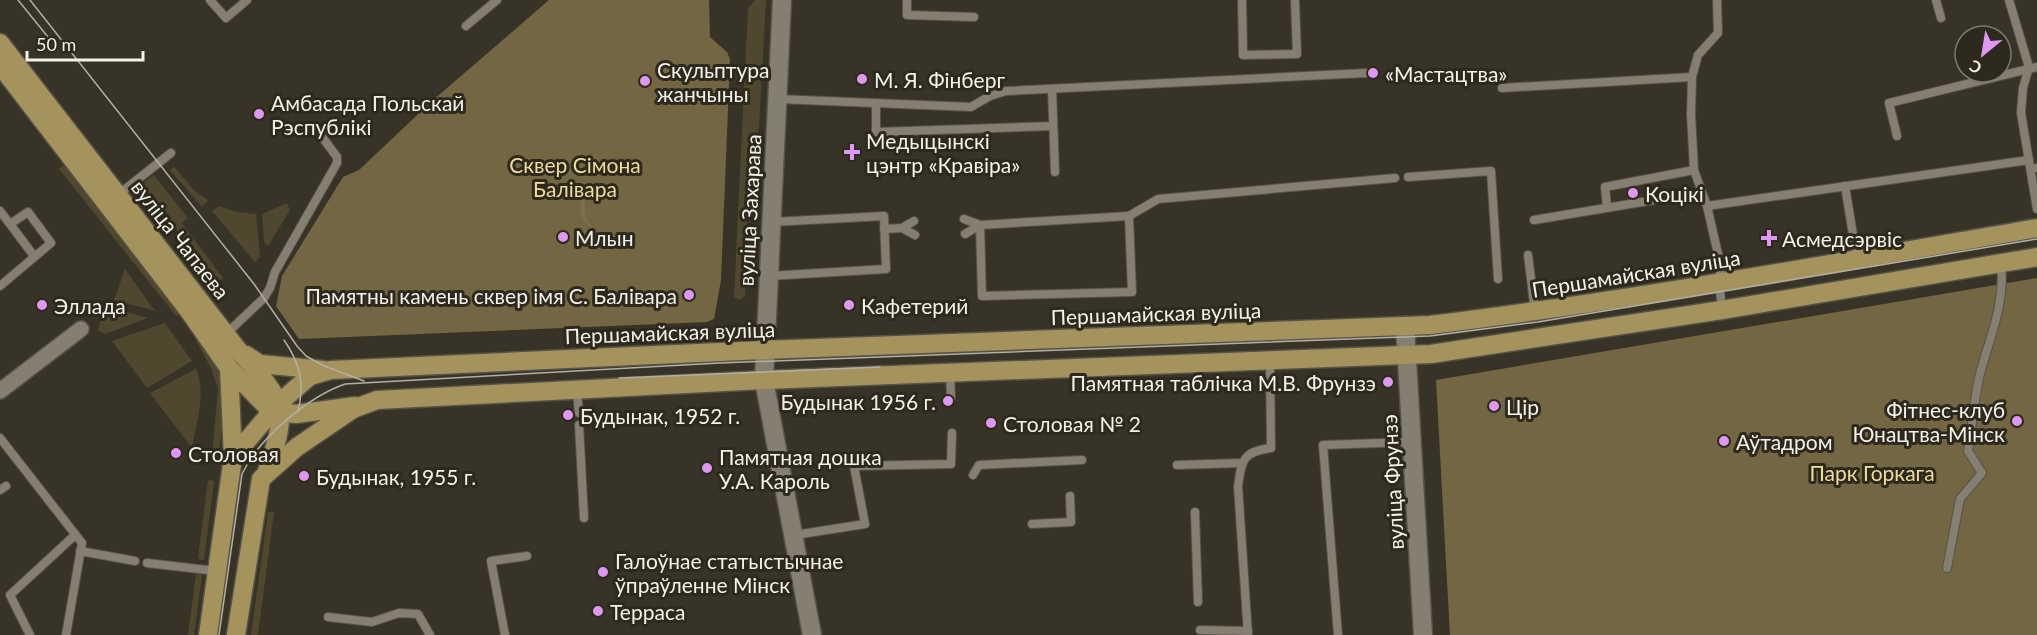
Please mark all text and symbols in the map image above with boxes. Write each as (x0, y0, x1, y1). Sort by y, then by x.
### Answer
scale bar (27, 24, 142, 62)
north arrow (1953, 24, 2013, 84)
text: 50 m (36, 33, 76, 55)
text: С (1966, 56, 1985, 78)
place label: Скульптура жанчыны (657, 57, 770, 106)
place label: «Мастацтва» (1385, 61, 1507, 86)
marker: «Мастацтва» (1366, 66, 1380, 80)
place label: М. Я. Фінберг (874, 67, 1005, 92)
marker: М. Я. Фінберг (855, 72, 869, 86)
marker: Скульптура жанчыны (638, 74, 652, 88)
place label: Амбасада Польскай Рэспублікі (271, 90, 464, 139)
marker: Амбасада Польскай Рэспублікі (252, 107, 266, 121)
place label: Медыцынскі цэнтр «Кравіра» (866, 128, 1020, 177)
street label: вуліца Захарава (733, 133, 765, 287)
marker: Медыцынскі цэнтр «Кравіра» (843, 143, 861, 161)
park label: Сквер Сімона Балівара (509, 152, 641, 201)
street label: вуліца Чапаева (127, 175, 235, 303)
place label: Коцікі (1645, 181, 1704, 206)
marker: Коцікі (1626, 186, 1640, 200)
place label: Млын (575, 225, 634, 250)
place label: Асмедсэрвіс (1782, 226, 1902, 251)
marker: Асмедсэрвіс (1760, 229, 1778, 247)
marker: Млын (556, 230, 570, 244)
street label: Першамайская вуліца (1530, 244, 1742, 302)
place label: Памятны камень сквер імя С. Балівара (306, 283, 677, 308)
marker: Памятны камень сквер імя С. Балівара (682, 288, 696, 302)
place label: Эллада (54, 293, 126, 318)
place label: Кафетерий (861, 293, 968, 318)
street label: Першамайская вуліца (1050, 297, 1262, 329)
marker: Эллада (35, 298, 49, 312)
marker: Кафетерий (842, 298, 856, 312)
street label: Першамайская вуліца (564, 316, 776, 348)
place label: Памятная таблічка М.В. Фрунзэ (1071, 370, 1376, 395)
marker: Памятная таблічка М.В. Фрунзэ (1381, 375, 1395, 389)
place label: Будынак 1956 г. (780, 389, 936, 414)
marker: Будынак 1956 г. (941, 394, 955, 408)
place label: Цір (1506, 394, 1539, 419)
place label: Фітнес-клуб Юнацтва-Мінск (1852, 397, 2005, 446)
marker: Цір (1487, 399, 1501, 413)
place label: Будынак, 1952 г. (580, 403, 740, 428)
marker: Будынак, 1952 г. (561, 408, 575, 422)
place label: Столовая № 2 (1003, 411, 1141, 436)
street label: вуліца Фрунзэ (1376, 414, 1408, 550)
marker: Фітнес-клуб Юнацтва-Мінск (2010, 414, 2024, 428)
marker: Столовая № 2 (984, 416, 998, 430)
place label: Аўтадром (1736, 429, 1833, 454)
marker: Аўтадром (1717, 434, 1731, 448)
place label: Столовая (188, 441, 279, 466)
place label: Памятная дошка У.А. Кароль (719, 444, 882, 493)
marker: Столовая (169, 446, 183, 460)
park label: Парк Горкага (1809, 460, 1935, 485)
marker: Памятная дошка У.А. Кароль (700, 461, 714, 475)
place label: Будынак, 1955 г. (316, 464, 476, 489)
marker: Будынак, 1955 г. (297, 469, 311, 483)
place label: Галоўнае статыстычнае ўпраўленне Мінск (615, 548, 843, 597)
marker: Галоўнае статыстычнае ўпраўленне Мінск (596, 565, 610, 579)
place label: Терраса (610, 599, 685, 624)
marker: Терраса (591, 604, 605, 618)

